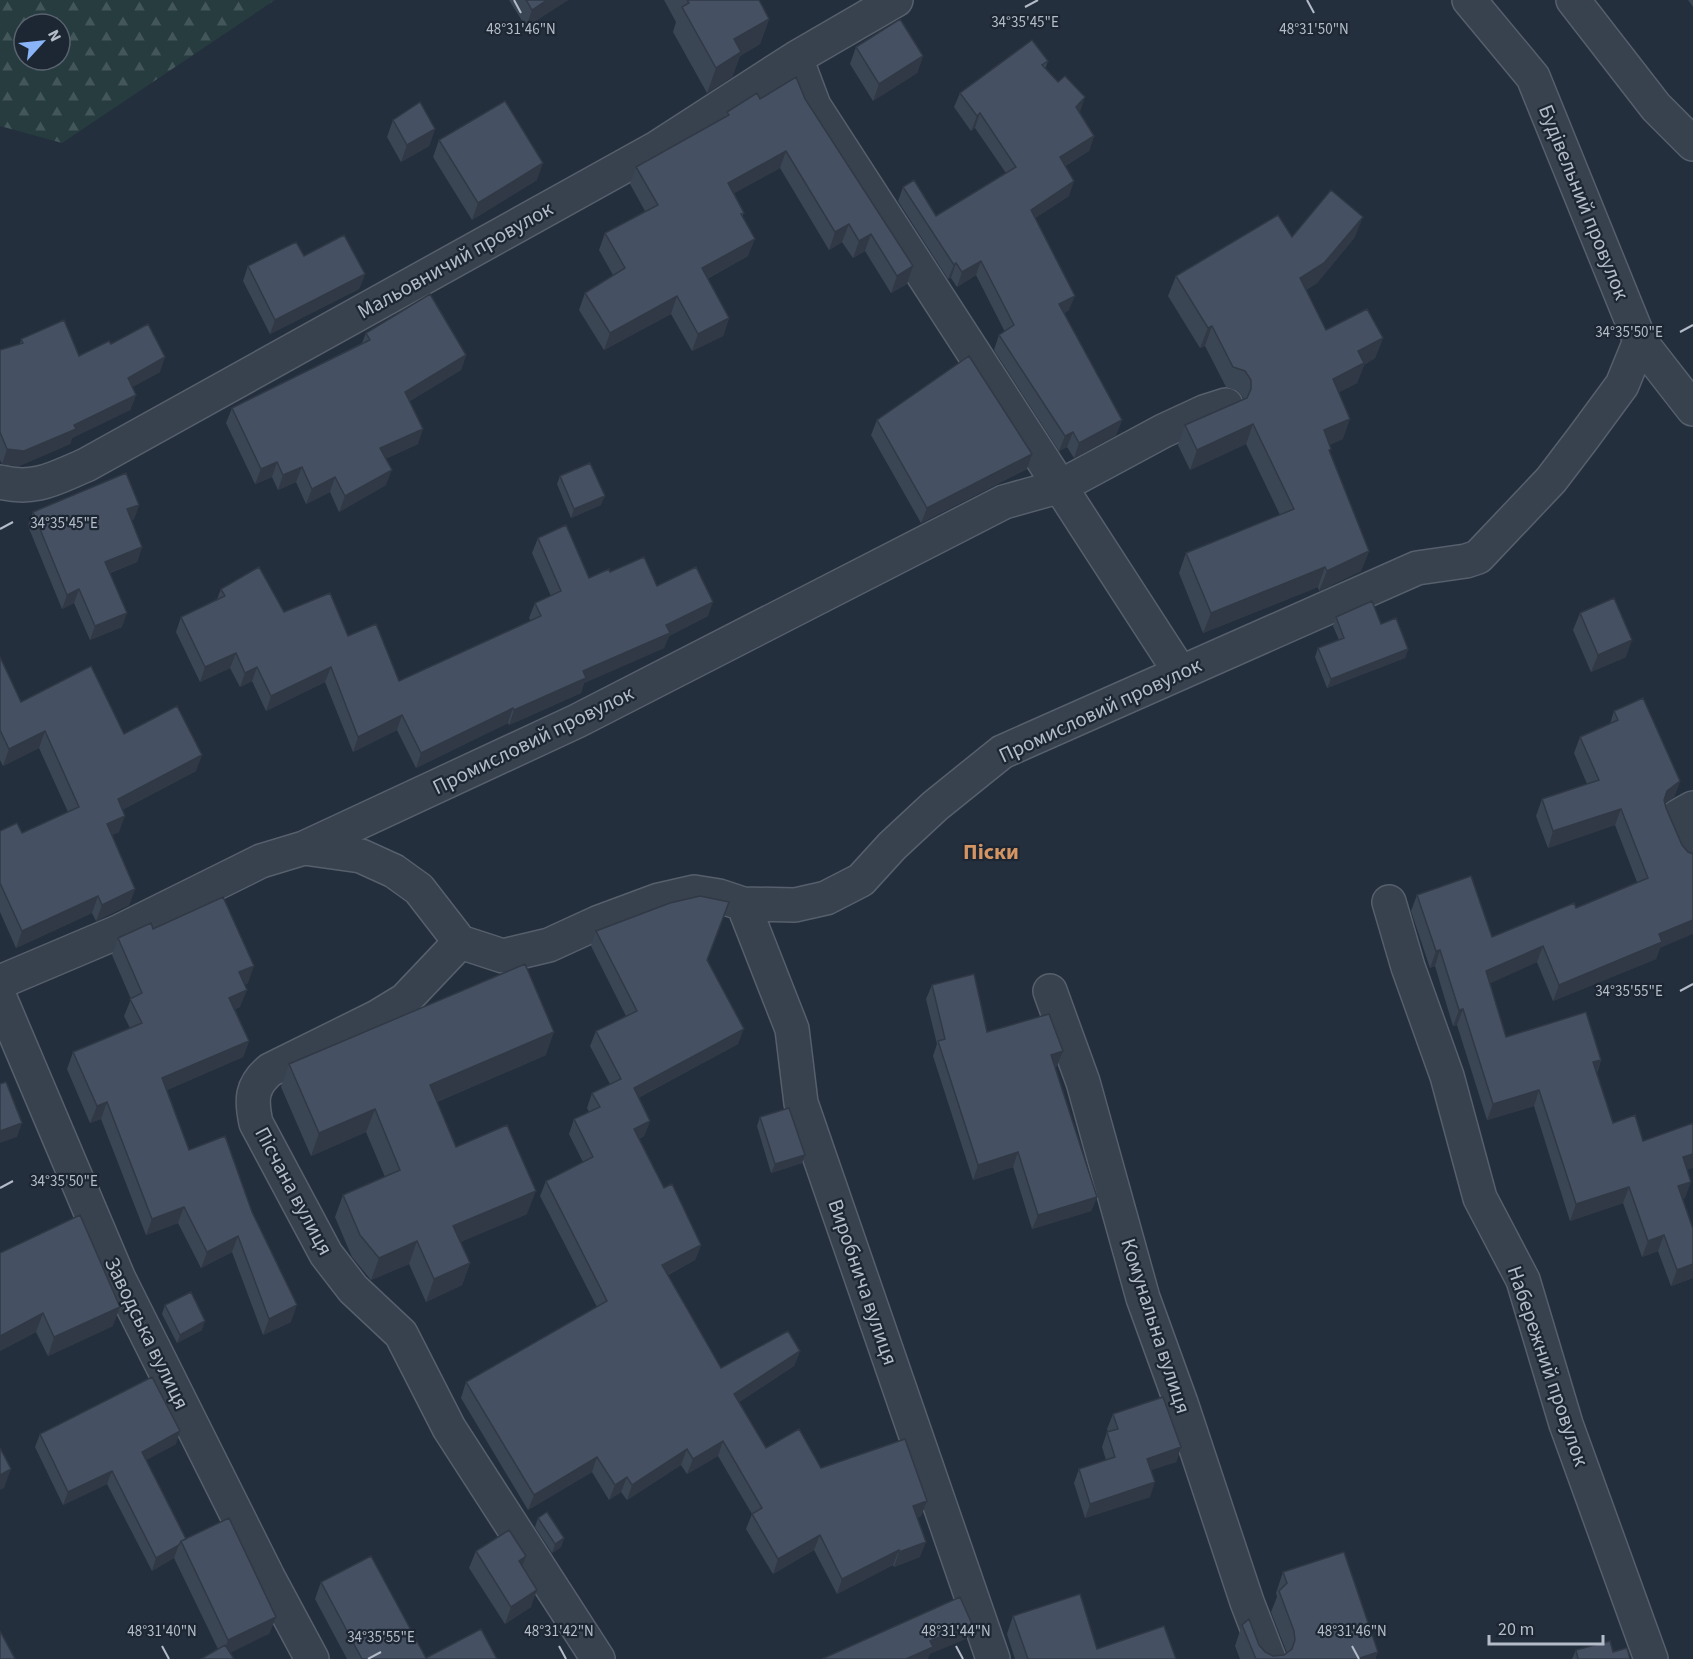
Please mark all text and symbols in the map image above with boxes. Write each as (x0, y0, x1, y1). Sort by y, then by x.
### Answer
north arrow (12, 12, 72, 72)
text: 34°35'45"E (991, 12, 1059, 33)
text: 48°31'46"N (486, 19, 556, 40)
text: 48°31'50"N (1279, 19, 1349, 40)
text: N (42, 26, 67, 45)
street label: Будівельний провулок (1531, 100, 1637, 305)
street label: Мальовничий провулок (352, 193, 559, 326)
text: 34°35'50"E (1595, 322, 1663, 343)
text: 34°35'45"E (30, 513, 98, 534)
street label: Промисловий провулок (994, 650, 1207, 770)
street label: Промисловий провулок (427, 678, 639, 802)
district label: Піски (963, 836, 1019, 868)
text: 34°35'55"E (1595, 981, 1663, 1002)
street label: Пісчана вулиця (247, 1121, 341, 1261)
text: 34°35'50"E (30, 1171, 98, 1192)
street label: Виробнича вулиця (821, 1195, 905, 1369)
street label: Комунальна вулиця (1114, 1234, 1198, 1418)
street label: Заводська вулиця (97, 1252, 197, 1414)
street label: Набережний провулок (1500, 1262, 1597, 1471)
scale bar (1489, 1608, 1603, 1646)
text: 20 m (1498, 1617, 1534, 1642)
text: 48°31'40"N (127, 1621, 197, 1642)
text: 48°31'42"N (524, 1621, 594, 1642)
text: 48°31'44"N (921, 1621, 991, 1642)
text: 48°31'46"N (1317, 1621, 1387, 1642)
text: 34°35'55"E (347, 1627, 415, 1648)

